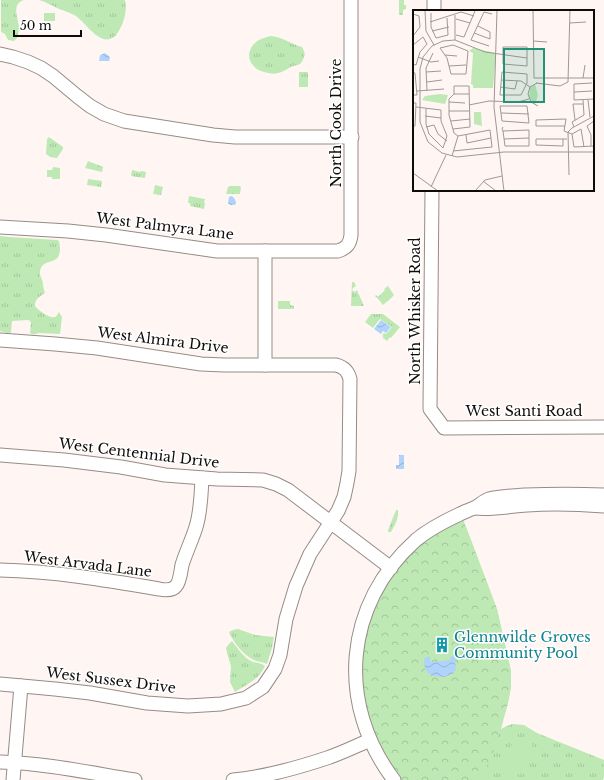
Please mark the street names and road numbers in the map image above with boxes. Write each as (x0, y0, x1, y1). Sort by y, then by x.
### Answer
street label: North Cook Drive (327, 59, 345, 187)
street label: West Palmyra Lane (94, 209, 235, 243)
street label: North Whisker Road (406, 237, 424, 385)
street label: West Almira Drive (95, 323, 230, 357)
street label: West Santi Road (465, 402, 583, 420)
street label: West Centennial Drive (57, 434, 220, 472)
street label: West Arvada Lane (22, 547, 153, 581)
street label: West Sussex Drive (44, 663, 177, 697)

